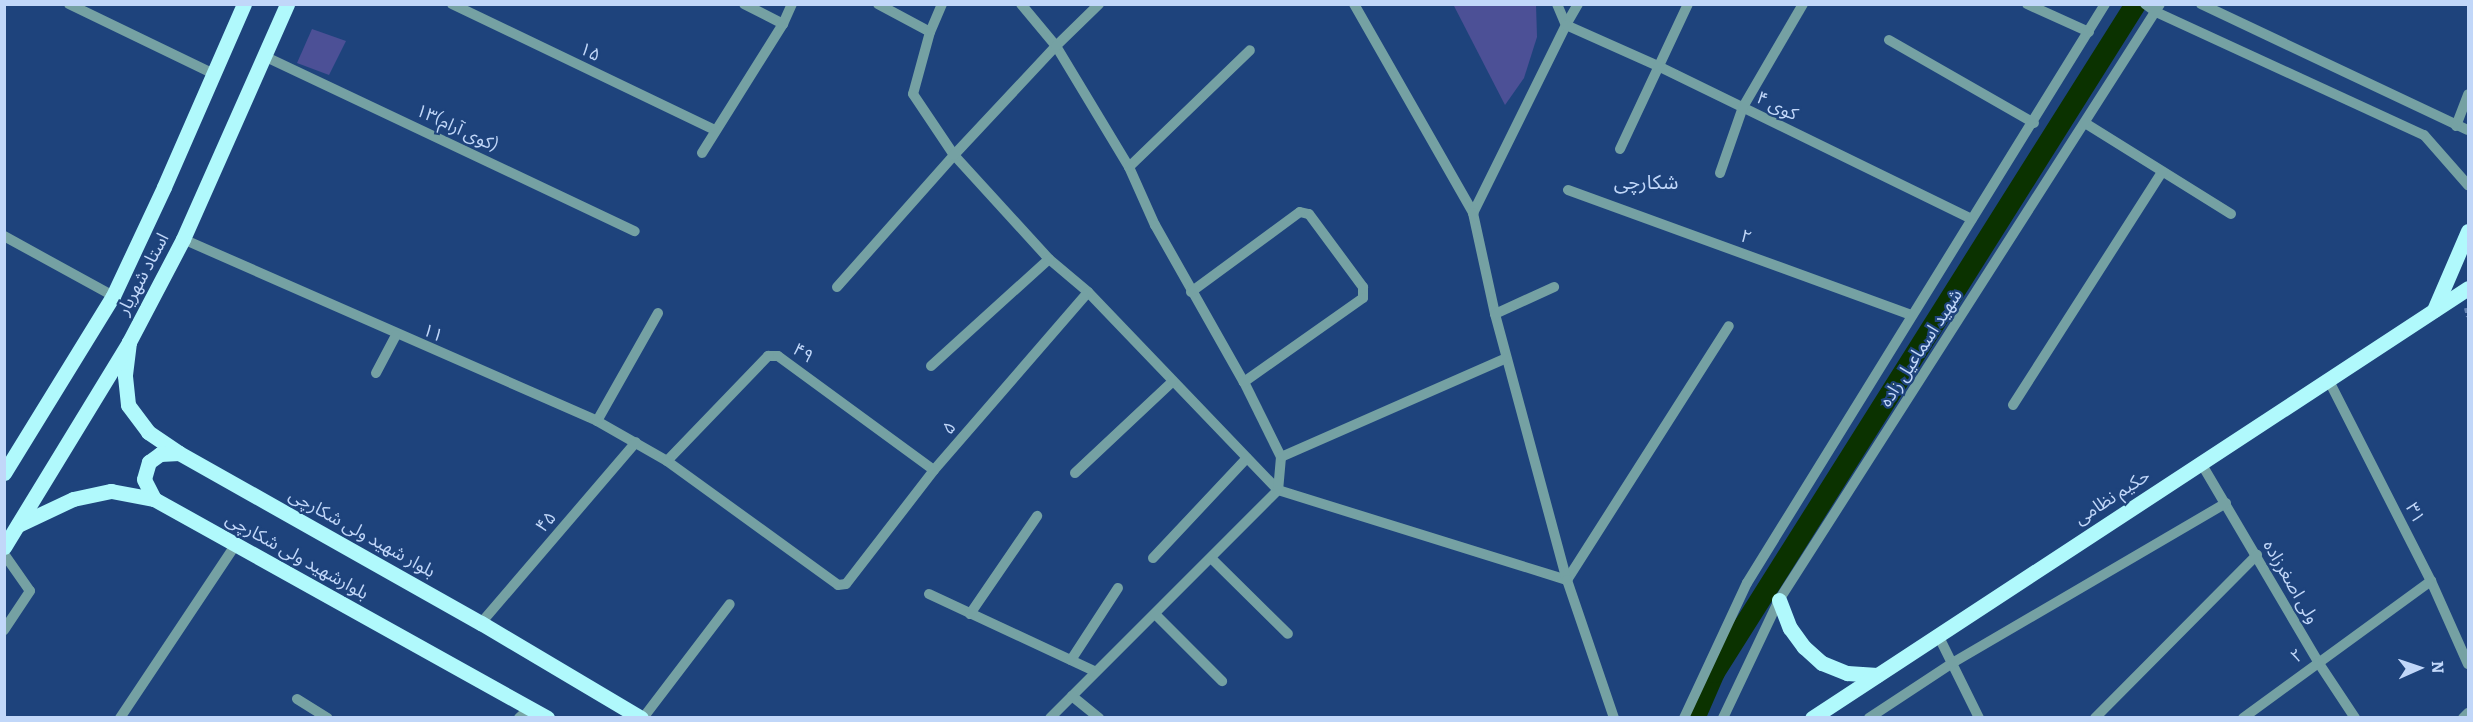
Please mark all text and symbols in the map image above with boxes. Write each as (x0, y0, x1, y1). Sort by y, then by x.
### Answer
street label: ۱۵ (576, 38, 604, 66)
street label: کوی ۴ (1753, 87, 1801, 125)
street label: ۱۳(کوی آرام) (412, 100, 502, 156)
district label: شکارچی (1614, 170, 1678, 194)
street label: ۲ (1737, 225, 1755, 249)
street label: استاد شهریار (112, 229, 174, 319)
street label: شهید اسماعیل زاده (1875, 285, 1967, 411)
street label: ۱۱ (419, 319, 447, 347)
street label: ۴۹ (788, 338, 818, 368)
street label: ۵ (937, 417, 961, 439)
street label: حکیم نظامی (2070, 465, 2154, 529)
street label: بلوار شهید ولی شکارچی (285, 484, 439, 582)
street label: ۳۱ (2401, 499, 2429, 527)
street label: ۴۵ (531, 507, 561, 537)
street label: بلوارشهید ولی شکارچی (222, 508, 372, 604)
street label: ولی اصغرزاده (2258, 536, 2324, 628)
north arrow (2389, 638, 2449, 698)
street label: ۲ (2286, 644, 2308, 668)
text: N (2428, 660, 2447, 674)

